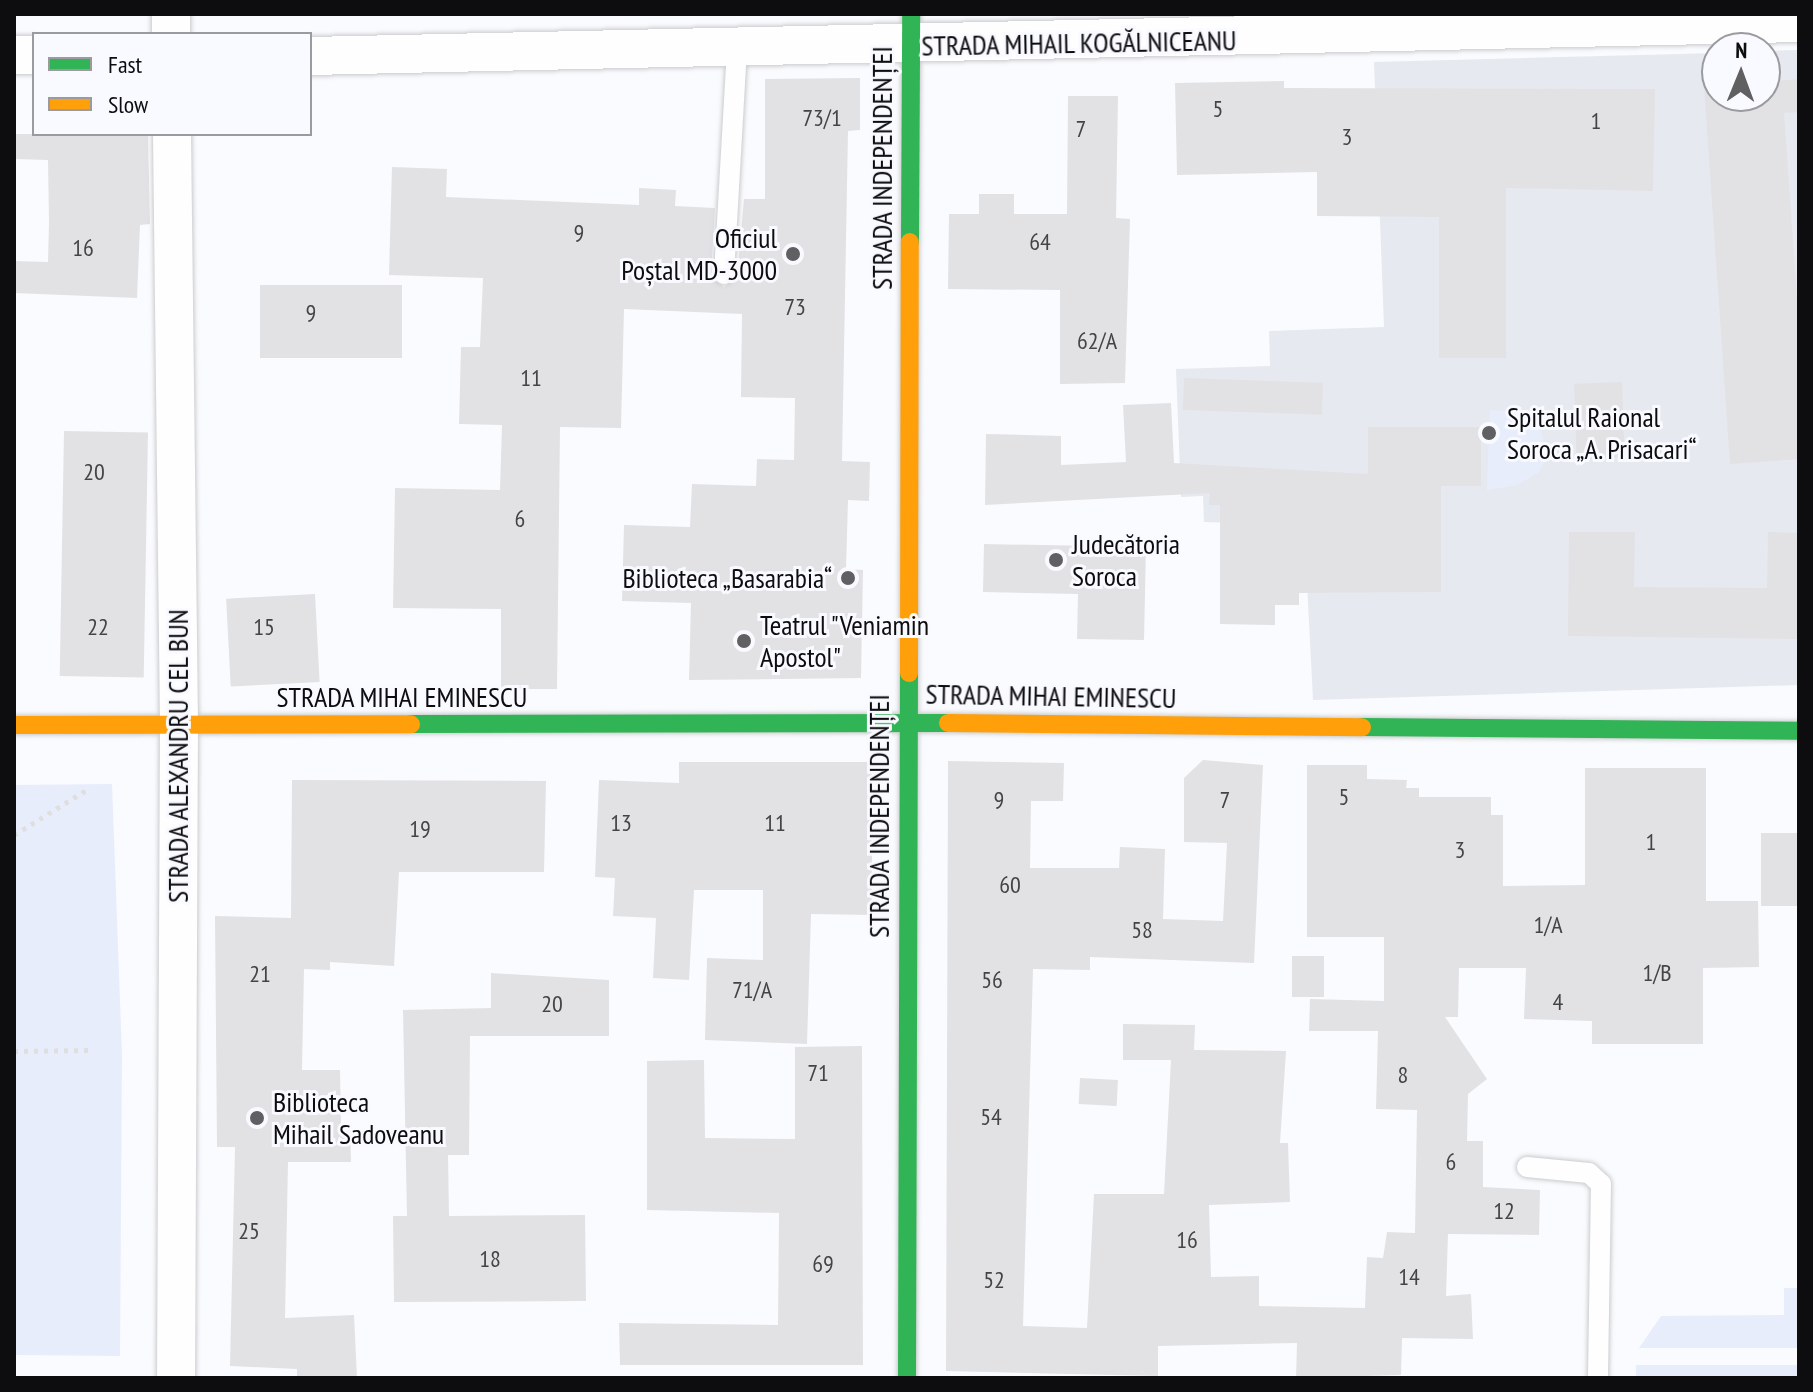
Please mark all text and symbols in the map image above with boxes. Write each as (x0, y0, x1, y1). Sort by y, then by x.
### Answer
street label: STRADA MIHAIL KOGĂLNICEANU (920, 23, 1238, 63)
legend (32, 32, 312, 136)
north arrow (1701, 32, 1781, 112)
text: N (1735, 36, 1748, 64)
street label: STRADA INDEPENDENȚEI (865, 46, 899, 290)
text: Fast (108, 49, 142, 80)
text: Slow (108, 89, 148, 120)
house number: 5 (1213, 95, 1223, 123)
house number: 73/1 (802, 104, 842, 132)
house number: 1 (1591, 107, 1601, 135)
house number: 7 (1076, 115, 1086, 143)
house number: 3 (1342, 123, 1352, 151)
house number: 9 (574, 219, 584, 247)
place label: Oficiul Poștal MD-3000 (621, 221, 777, 287)
house number: 64 (1029, 228, 1051, 256)
house number: 16 (72, 234, 94, 262)
marker: Oficiul Poștal MD-3000 (784, 245, 802, 263)
house number: 73 (784, 293, 806, 321)
house number: 9 (306, 299, 316, 327)
house number: 62/A (1077, 327, 1117, 355)
house number: 11 (520, 364, 542, 392)
place label: Spitalul Raional Soroca „A. Prisacari“ (1507, 400, 1700, 466)
marker: Spitalul Raional Soroca „A. Prisacari“ (1478, 422, 1500, 444)
house number: 20 (83, 458, 105, 486)
house number: 6 (515, 505, 525, 533)
place label: Judecătoria Soroca (1072, 527, 1180, 593)
marker: Judecătoria Soroca (1047, 551, 1065, 569)
place label: Biblioteca „Basarabia“ (621, 561, 832, 595)
marker: Biblioteca „Basarabia“ (839, 569, 857, 587)
street label: STRADA ALEXANDRU CEL BUN (161, 608, 195, 904)
place label: Teatrul "Veniamin Apostol" (760, 608, 931, 674)
house number: 22 (87, 613, 109, 641)
house number: 15 (253, 613, 275, 641)
marker: Teatrul "Veniamin Apostol" (735, 632, 753, 650)
street label: STRADA MIHAI EMINESCU (925, 677, 1177, 715)
street label: STRADA MIHAI EMINESCU (276, 680, 528, 714)
street label: STRADA INDEPENDENȚEI (862, 694, 896, 938)
house number: 5 (1339, 783, 1349, 811)
house number: 9 (994, 786, 1004, 814)
house number: 7 (1220, 786, 1230, 814)
house number: 13 (610, 809, 632, 837)
house number: 11 (764, 809, 786, 837)
house number: 19 (409, 815, 431, 843)
house number: 1 (1646, 828, 1656, 856)
house number: 3 (1455, 836, 1465, 864)
house number: 60 (999, 871, 1021, 899)
house number: 1/A (1533, 911, 1563, 939)
house number: 58 (1131, 916, 1153, 944)
house number: 1/B (1642, 959, 1672, 987)
house number: 21 (249, 960, 271, 988)
house number: 56 (981, 966, 1003, 994)
house number: 71/A (732, 976, 772, 1004)
house number: 4 (1553, 988, 1563, 1016)
house number: 20 (541, 990, 563, 1018)
house number: 71 (807, 1059, 829, 1087)
house number: 8 (1398, 1061, 1408, 1089)
place label: Biblioteca Mihail Sadoveanu (273, 1085, 444, 1151)
house number: 54 (980, 1103, 1002, 1131)
marker: Biblioteca Mihail Sadoveanu (248, 1109, 266, 1127)
house number: 6 (1446, 1148, 1456, 1176)
house number: 12 (1493, 1197, 1515, 1225)
house number: 25 (238, 1217, 260, 1245)
house number: 16 (1176, 1226, 1198, 1254)
house number: 18 (479, 1245, 501, 1273)
house number: 69 (812, 1250, 834, 1278)
house number: 14 (1398, 1263, 1420, 1291)
house number: 52 (983, 1266, 1005, 1294)

